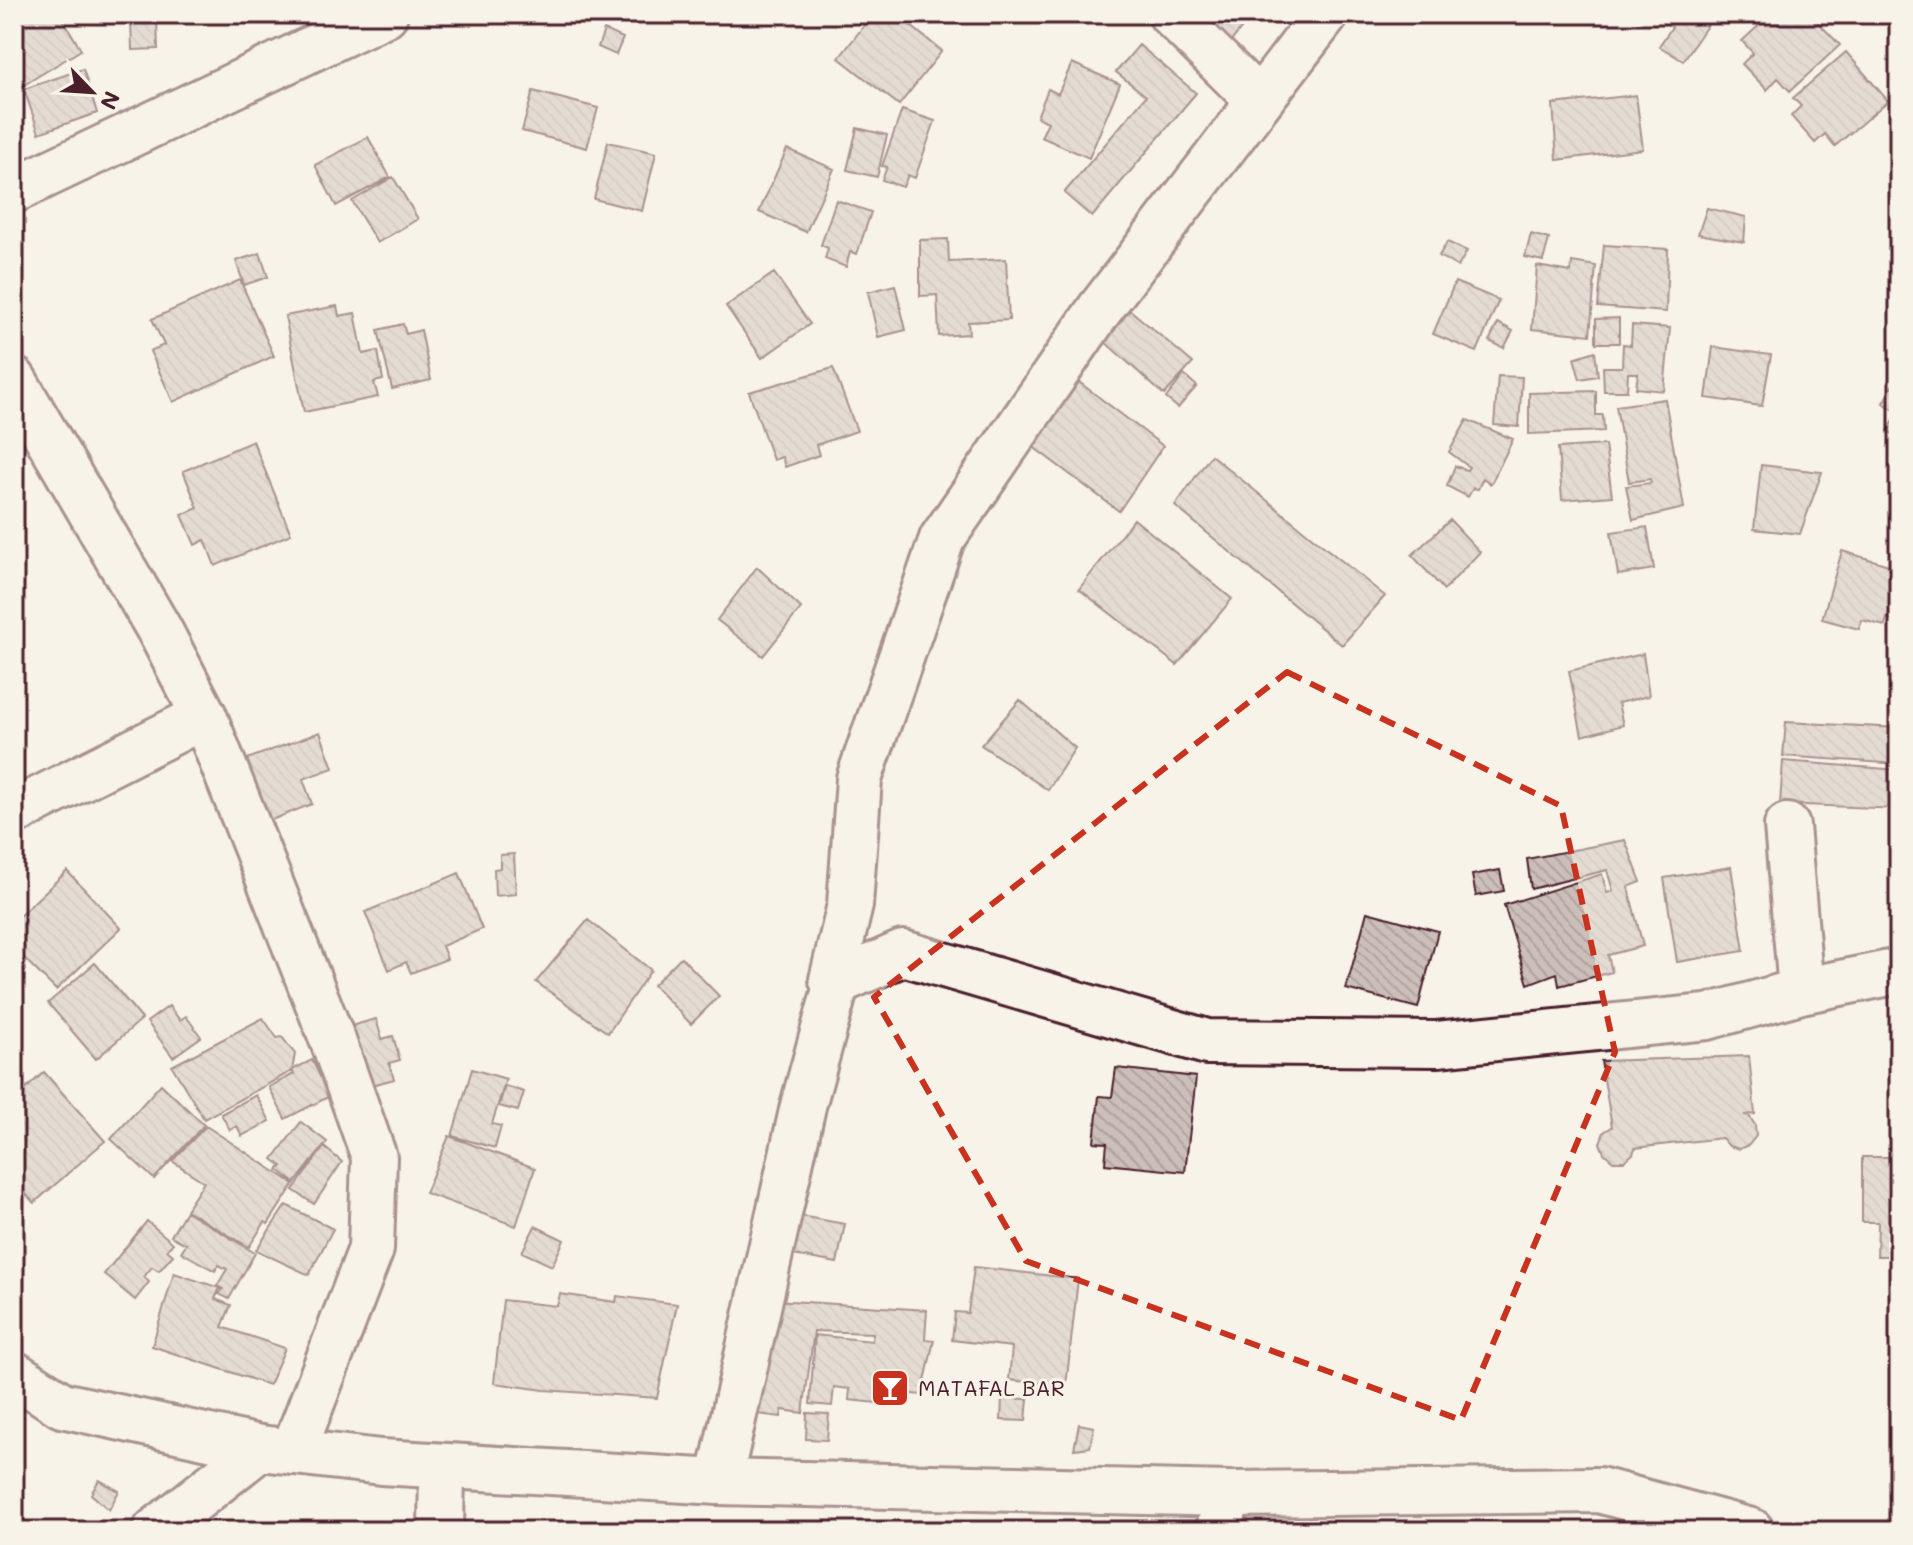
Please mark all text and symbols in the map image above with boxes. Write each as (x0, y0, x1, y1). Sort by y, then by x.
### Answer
north arrow (52, 52, 132, 132)
text: N (94, 87, 127, 114)
bar icon: MATAFAL BAR (869, 1367, 911, 1409)
place label: MATAFAL BAR (918, 1373, 1065, 1402)

